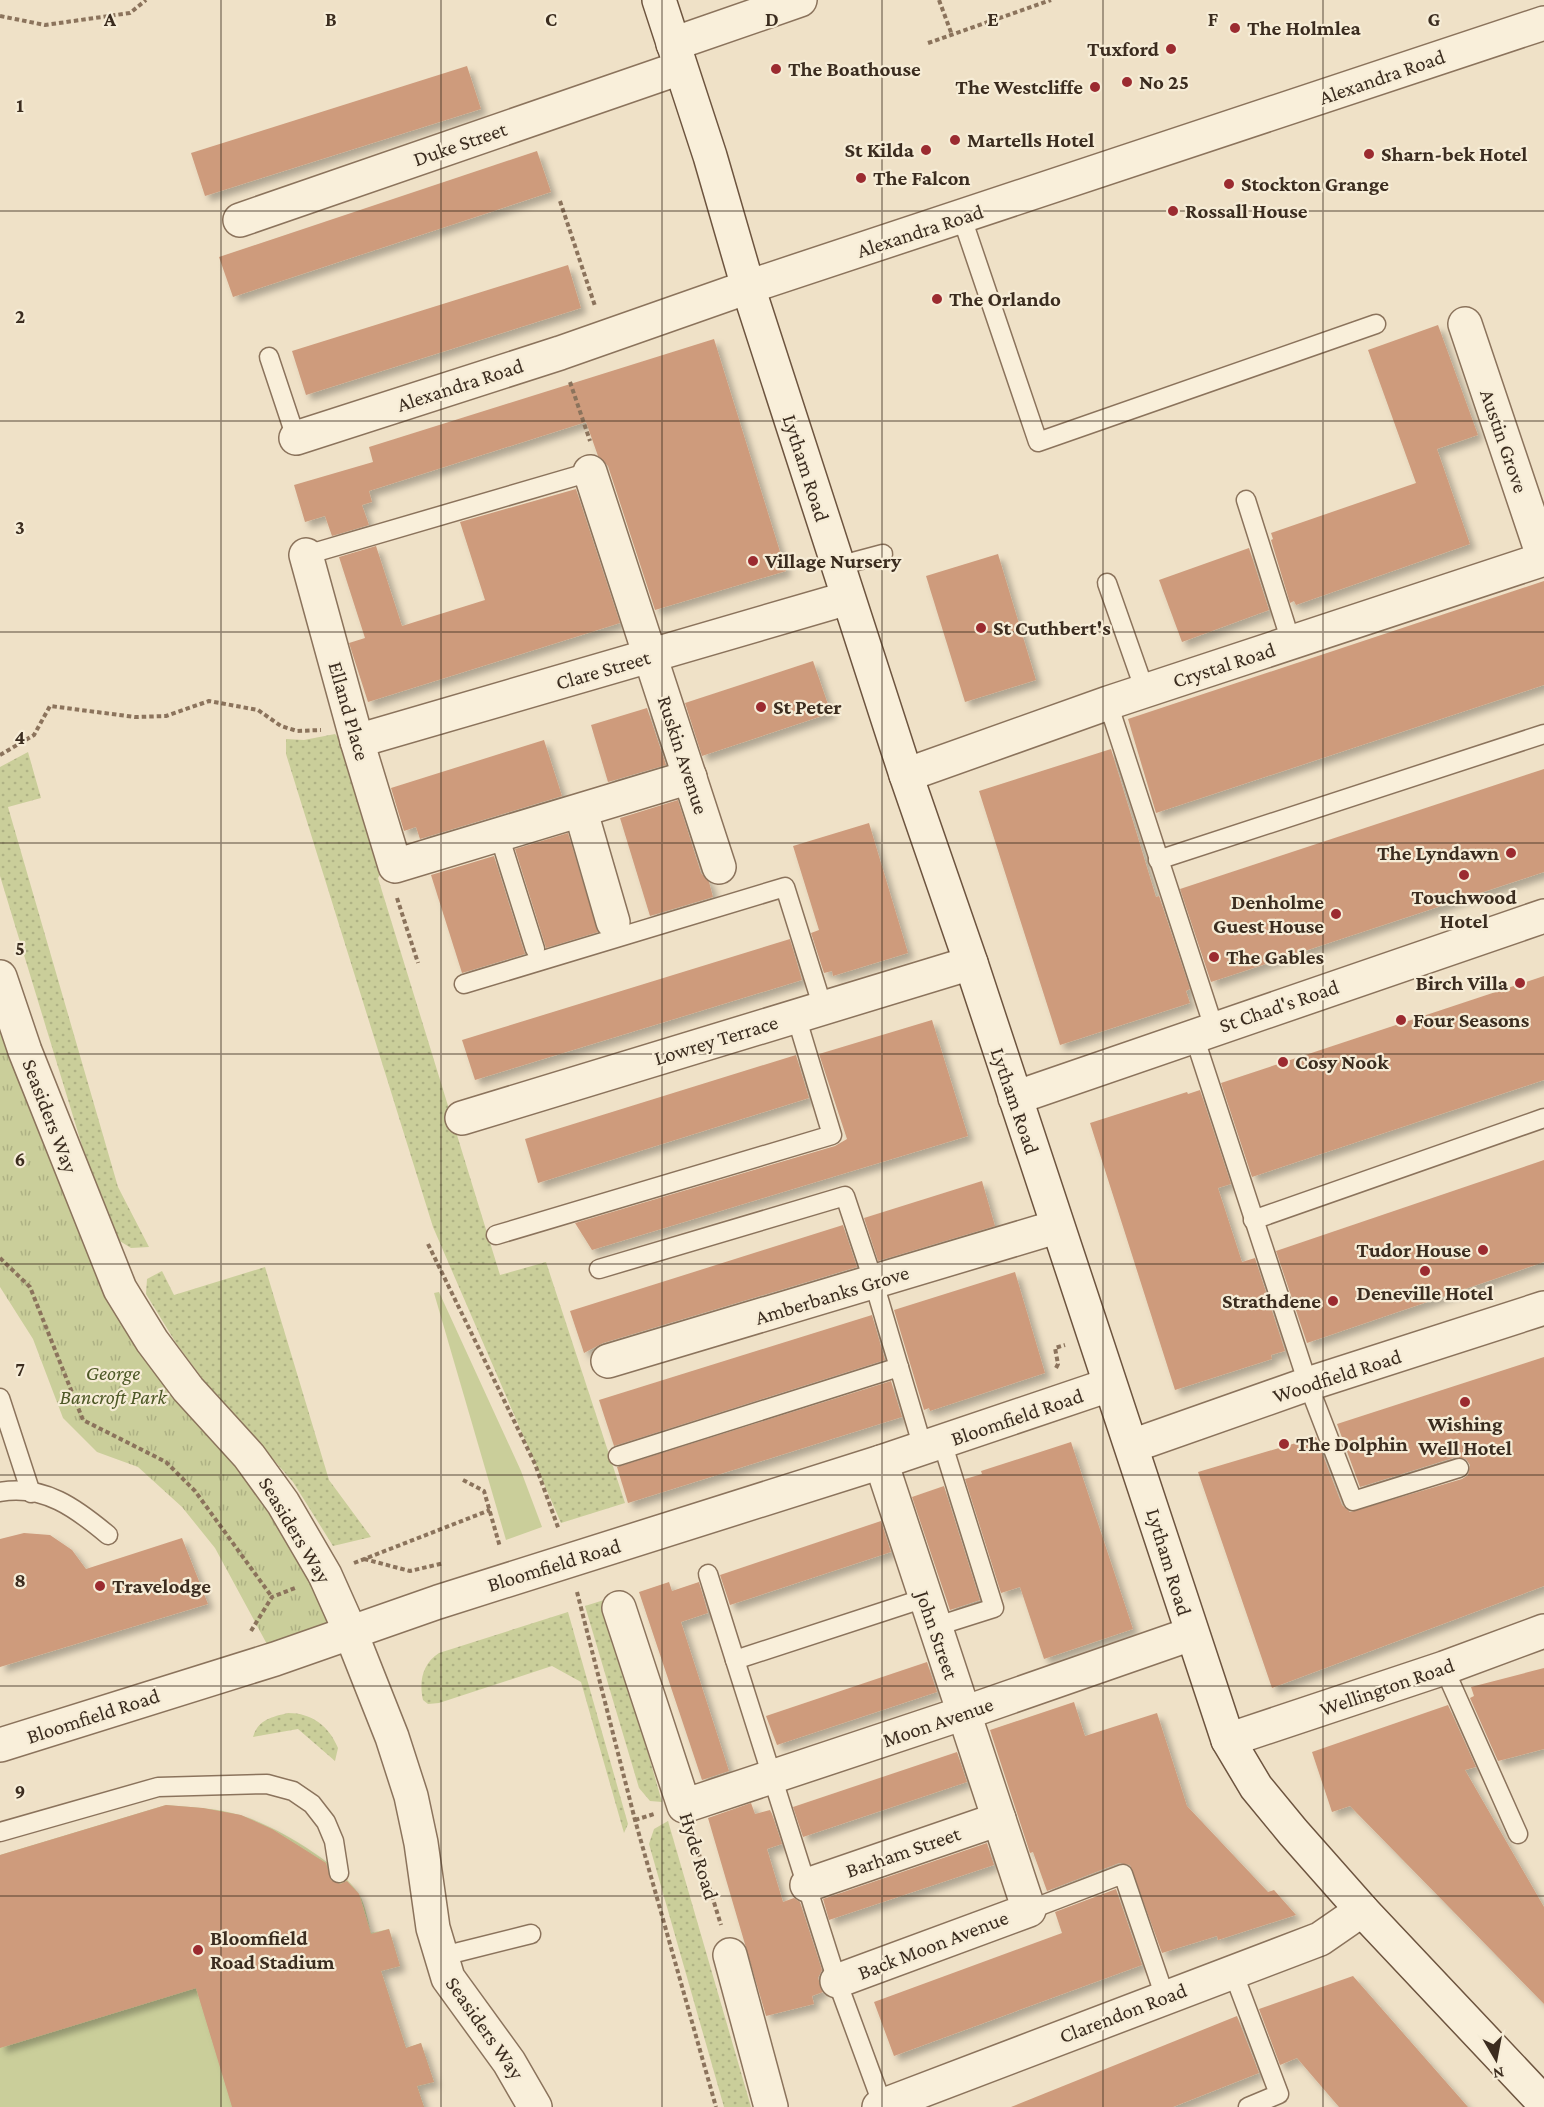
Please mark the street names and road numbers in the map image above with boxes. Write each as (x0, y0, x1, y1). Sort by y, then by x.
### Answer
street label: Alexandra Road (1316, 44, 1448, 110)
street label: Duke Street (410, 116, 511, 171)
street label: Alexandra Road (854, 199, 986, 263)
street label: Alexandra Road (394, 353, 526, 417)
street label: Austin Grove (1475, 386, 1533, 496)
street label: Lytham Road (777, 411, 835, 525)
street label: Crystal Road (1170, 637, 1278, 693)
street label: Clare Street (553, 645, 654, 695)
street label: Elland Place (323, 659, 375, 763)
street label: Ruskin Avenue (653, 693, 713, 817)
street label: St Chad's Road (1216, 974, 1342, 1038)
street label: Lowrey Terrace (651, 1010, 781, 1070)
street label: Lytham Road (986, 1045, 1044, 1157)
street label: Seasiders Way (17, 1056, 83, 1177)
street label: Amberbanks Grove (752, 1260, 912, 1330)
street label: Woodfield Road (1270, 1344, 1404, 1408)
street label: Bloomfield Road (948, 1383, 1086, 1451)
street label: Seasiders Way (254, 1472, 336, 1588)
street label: Lytham Road (1141, 1505, 1197, 1619)
street label: Bloomfield Road (484, 1533, 624, 1597)
street label: John Street (910, 1586, 964, 1684)
street label: Wellington Road (1317, 1653, 1457, 1721)
street label: Bloomfield Road (24, 1683, 162, 1749)
street label: Moon Avenue (880, 1692, 996, 1752)
street label: Hyde Road (674, 1809, 724, 1903)
street label: Barham Street (843, 1821, 964, 1883)
street label: Back Moon Avenue (854, 1905, 1012, 1985)
street label: Seasiders Way (441, 1972, 529, 2084)
street label: Clarendon Road (1056, 1978, 1190, 2048)

